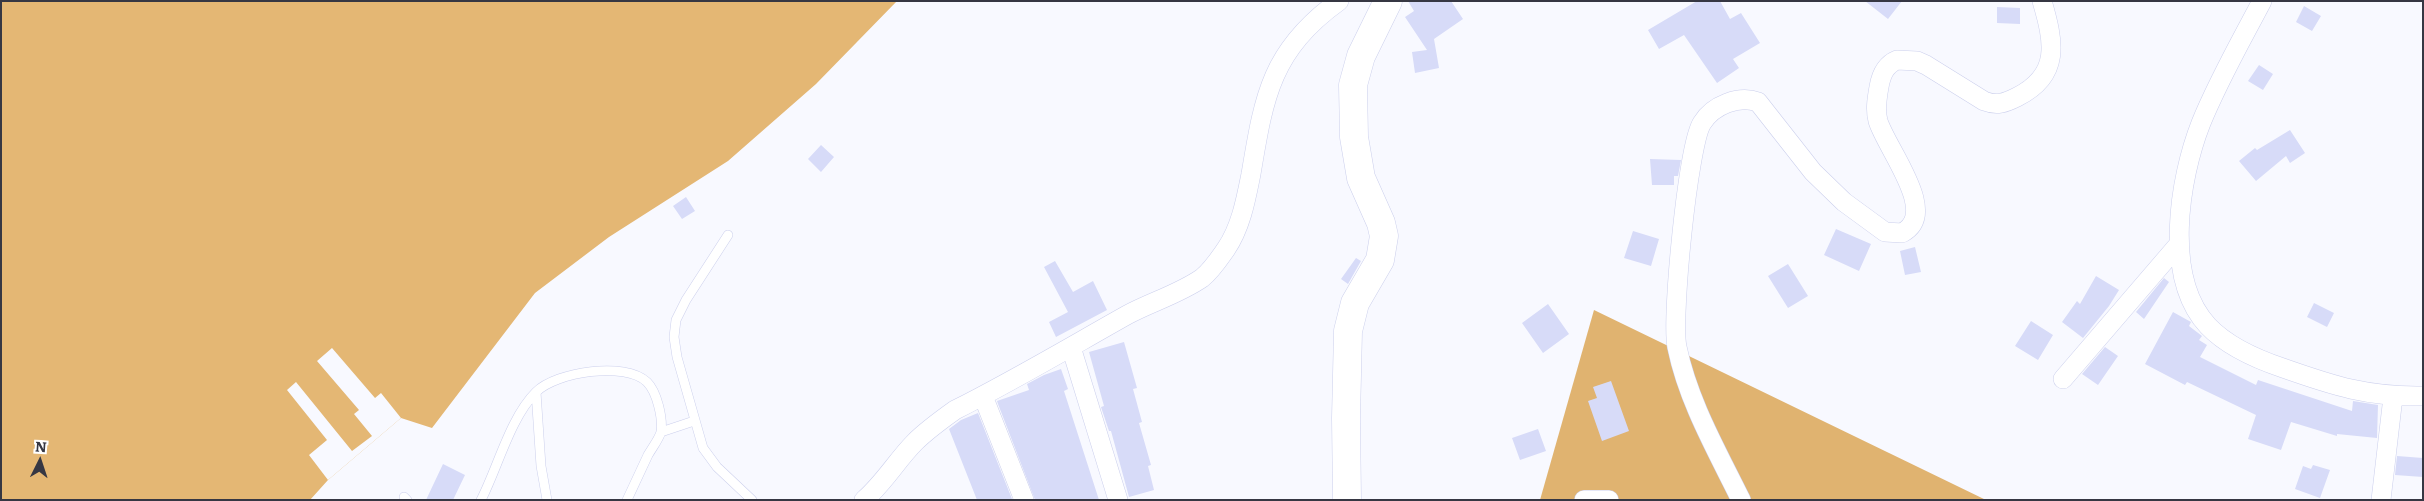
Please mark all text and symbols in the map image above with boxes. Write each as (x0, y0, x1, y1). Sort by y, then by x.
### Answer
north arrow (15, 436, 65, 486)
text: N (34, 436, 48, 456)

